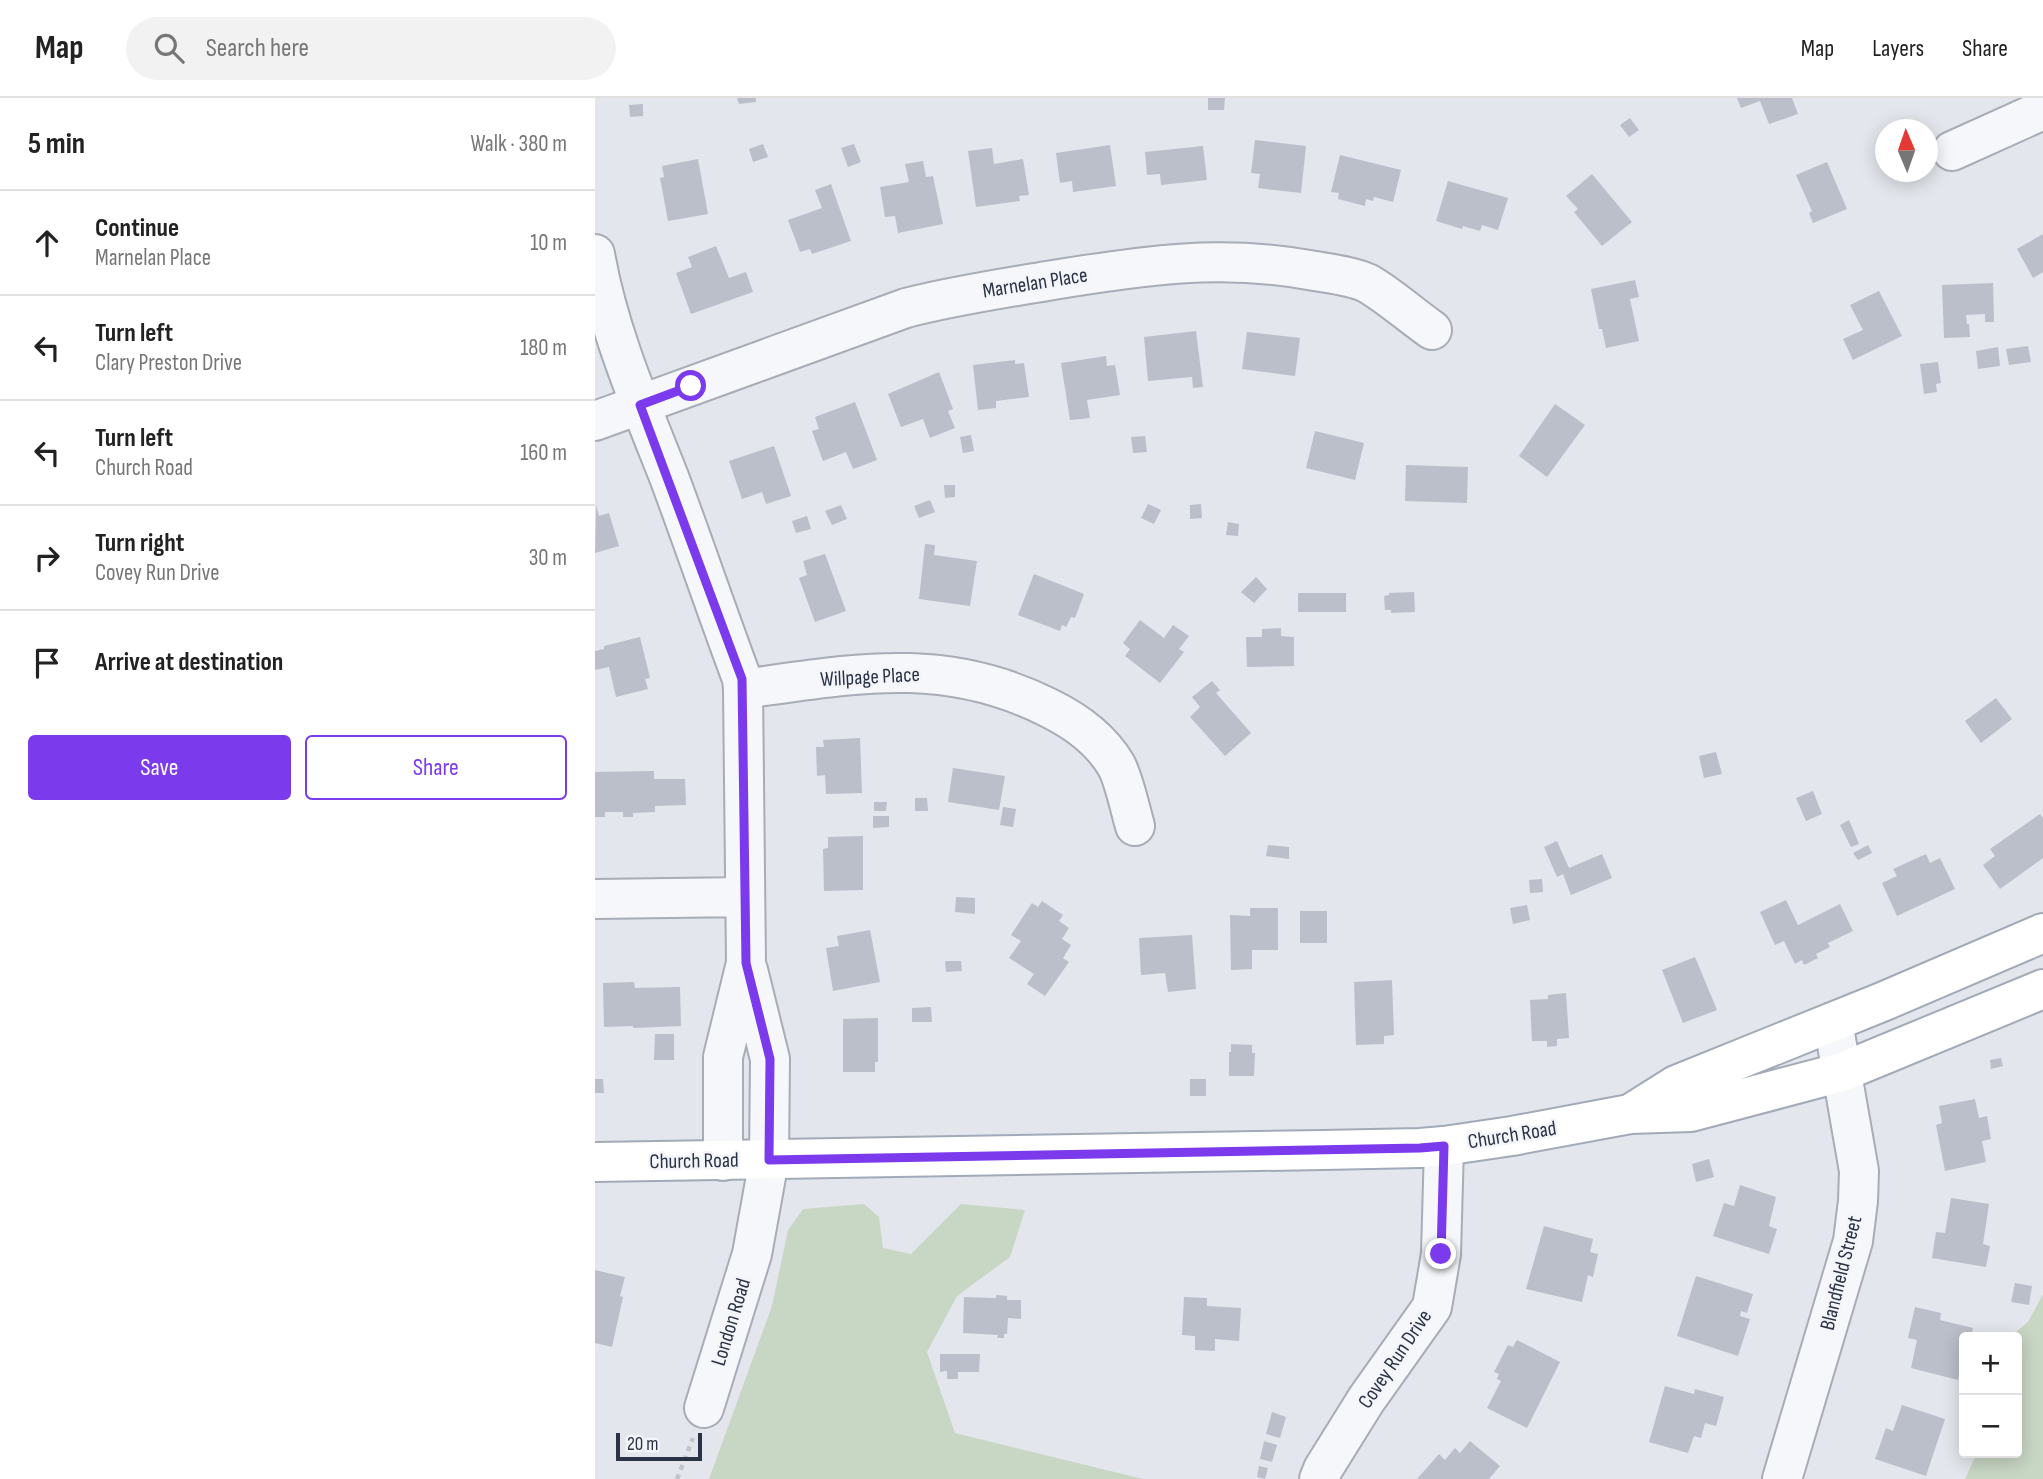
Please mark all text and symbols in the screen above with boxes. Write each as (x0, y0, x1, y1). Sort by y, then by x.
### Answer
search box (126, 17, 616, 80)
text: Map (35, 28, 84, 68)
icon: search (150, 29, 188, 67)
text: Search here (206, 33, 309, 64)
text: Map (1801, 34, 1834, 63)
text: Layers (1872, 34, 1924, 63)
text: Share (1962, 34, 2008, 63)
north arrow (1875, 119, 1938, 182)
text: 5 min (28, 126, 85, 162)
text: Walk · 380 m (470, 130, 567, 158)
text: Continue (95, 213, 179, 244)
icon: ahead (28, 224, 66, 262)
text: 10 m (530, 229, 567, 257)
text: Marnelan Place (95, 244, 211, 272)
street label: Marnelan Place (981, 262, 1089, 304)
text: Turn left (95, 318, 173, 349)
icon: left (28, 329, 66, 367)
text: 180 m (520, 334, 567, 362)
text: Clary Preston Drive (95, 349, 242, 377)
route start (675, 370, 706, 401)
text: Turn left (95, 423, 173, 454)
icon: left (28, 434, 66, 472)
text: 160 m (520, 439, 567, 467)
text: Church Road (95, 454, 193, 482)
text: Turn right (95, 528, 184, 559)
icon: right (28, 539, 66, 577)
text: 30 m (529, 544, 567, 572)
text: Covey Run Drive (95, 559, 220, 587)
icon: arrive (28, 644, 66, 682)
text: Arrive at destination (95, 647, 283, 678)
street label: Willpage Place (819, 662, 921, 692)
button: Save (28, 735, 291, 800)
button: Share (305, 735, 567, 800)
street label: Church Road (1466, 1116, 1558, 1154)
street label: Church Road (649, 1148, 739, 1174)
street label: Blandfield Street (1815, 1213, 1867, 1333)
route end (1425, 1238, 1456, 1269)
street label: London Road (706, 1275, 756, 1369)
street label: Covey Run Drive (1353, 1305, 1437, 1413)
map controls (1959, 1332, 2022, 1458)
button: + (1959, 1332, 2022, 1395)
button: − (1959, 1395, 2022, 1458)
scale bar (616, 1430, 702, 1462)
text: 20 m (627, 1433, 659, 1456)

